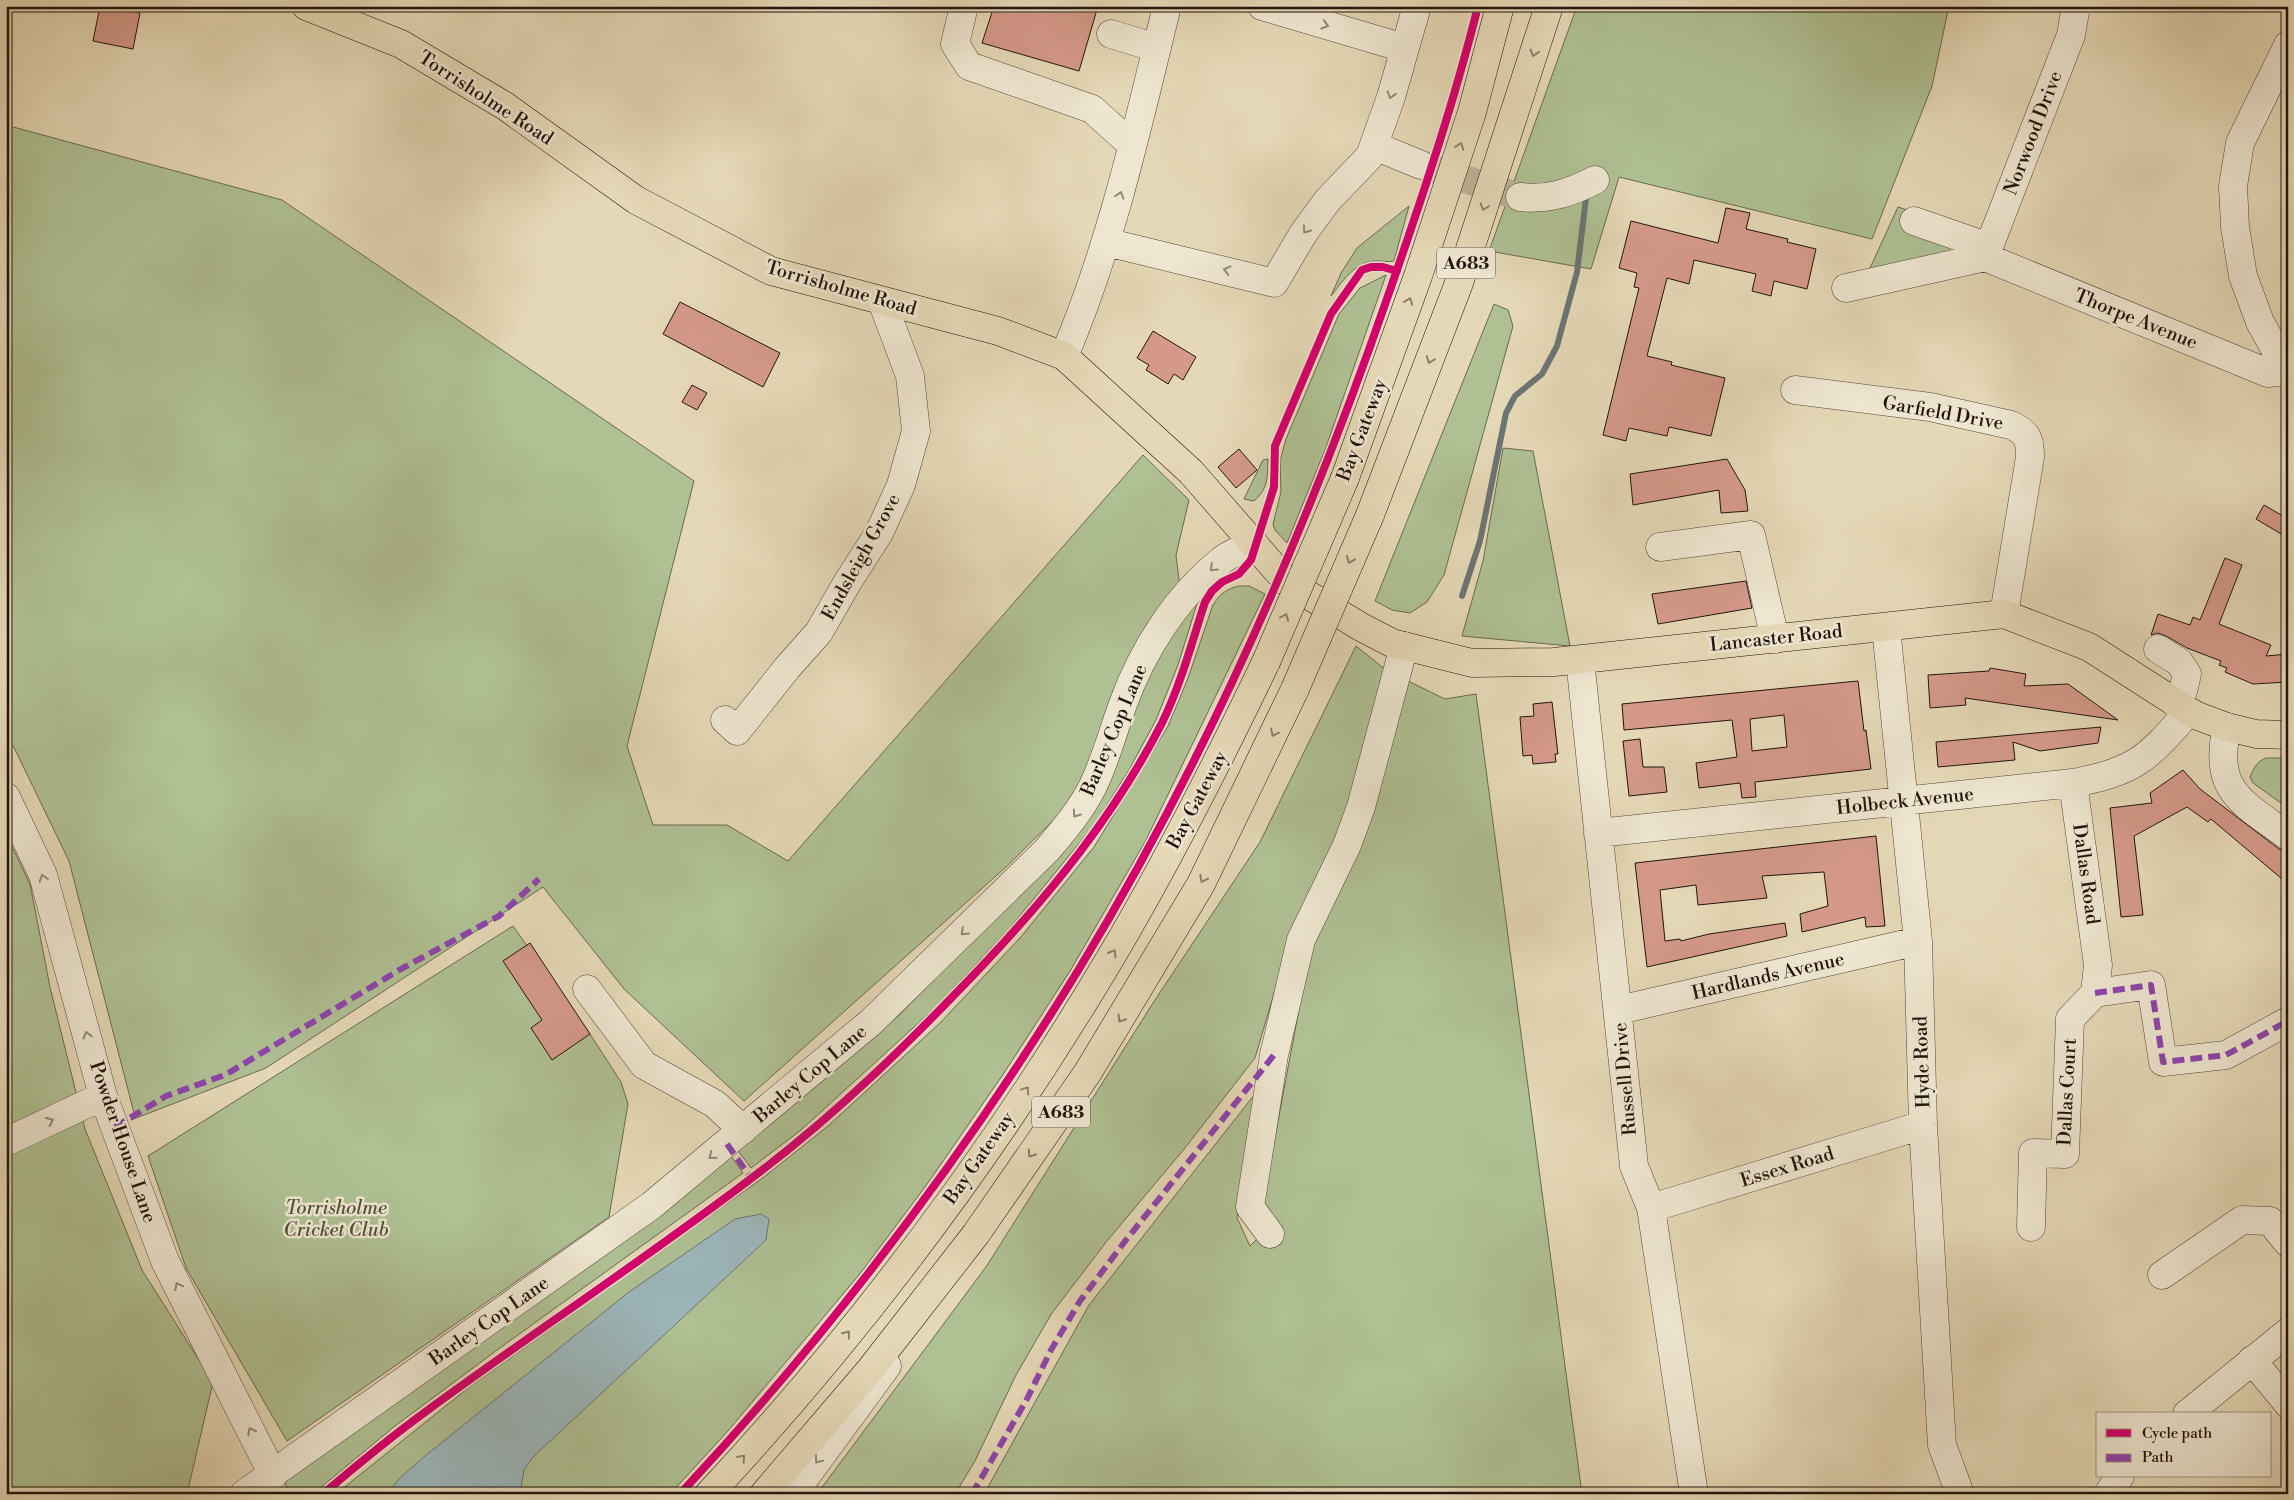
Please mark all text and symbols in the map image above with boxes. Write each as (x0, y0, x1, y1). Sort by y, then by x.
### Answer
one-way arrow (1321, 19, 1329, 29)
street label: Torrisholme Road (414, 45, 558, 151)
one-way arrow (1530, 48, 1540, 56)
street label: Norwood Drive (1998, 68, 2068, 198)
one-way arrow (1387, 90, 1397, 99)
one-way arrow (1455, 143, 1465, 151)
one-way arrow (1114, 191, 1124, 199)
one-way arrow (1480, 203, 1490, 211)
one-way arrow (1303, 224, 1312, 233)
road number: A683 (1437, 248, 1495, 278)
street label: Torrisholme Road (763, 255, 919, 321)
one-way arrow (1223, 266, 1231, 276)
street label: Thorpe Avenue (2071, 283, 2201, 355)
one-way arrow (1403, 297, 1413, 305)
one-way arrow (1425, 356, 1435, 364)
street label: Bay Gateway (1331, 375, 1393, 485)
street label: Garfield Drive (1881, 391, 2005, 435)
street label: Endsleigh Grove (816, 489, 906, 625)
one-way arrow (1346, 555, 1357, 564)
one-way arrow (1209, 562, 1218, 571)
one-way arrow (1279, 613, 1290, 622)
street label: Lancaster Road (1708, 619, 1844, 657)
street label: Barley Cop Lane (1075, 660, 1153, 800)
one-way arrow (1270, 727, 1280, 736)
street label: Bay Gateway (1161, 746, 1233, 854)
street label: Holbeck Avenue (1835, 782, 1975, 820)
one-way arrow (1073, 808, 1081, 817)
street label: Dallas Road (2067, 822, 2105, 926)
one-way arrow (1199, 874, 1209, 883)
one-way arrow (39, 875, 49, 883)
one-way arrow (960, 926, 969, 935)
street label: Hardlands Avenue (1689, 947, 1847, 1005)
one-way arrow (1107, 949, 1117, 958)
one-way arrow (1117, 1014, 1127, 1023)
street label: Hyde Road (1908, 1015, 1936, 1109)
street label: Barley Cop Lane (748, 1020, 872, 1129)
street label: Russell Drive (1608, 1021, 1642, 1137)
one-way arrow (82, 1031, 92, 1040)
street label: Dallas Court (2052, 1037, 2082, 1146)
street label: Powder House Lane (84, 1058, 162, 1226)
one-way arrow (1020, 1086, 1029, 1096)
road number: A683 (1032, 1096, 1090, 1128)
street label: Bay Gateway (938, 1106, 1020, 1210)
one-way arrow (45, 1117, 54, 1127)
street label: Essex Road (1737, 1141, 1837, 1193)
one-way arrow (1028, 1149, 1037, 1158)
one-way arrow (709, 1151, 718, 1159)
park label: Torrisholme Cricket Club (284, 1196, 389, 1242)
street label: Barley Cop Lane (424, 1271, 554, 1372)
one-way arrow (174, 1282, 184, 1291)
one-way arrow (841, 1330, 850, 1339)
legend (2096, 1412, 2272, 1478)
text: Cycle path (2142, 1424, 2212, 1443)
one-way arrow (247, 1427, 257, 1436)
text: Path (2142, 1448, 2174, 1467)
one-way arrow (736, 1454, 745, 1463)
one-way arrow (815, 1454, 824, 1464)

